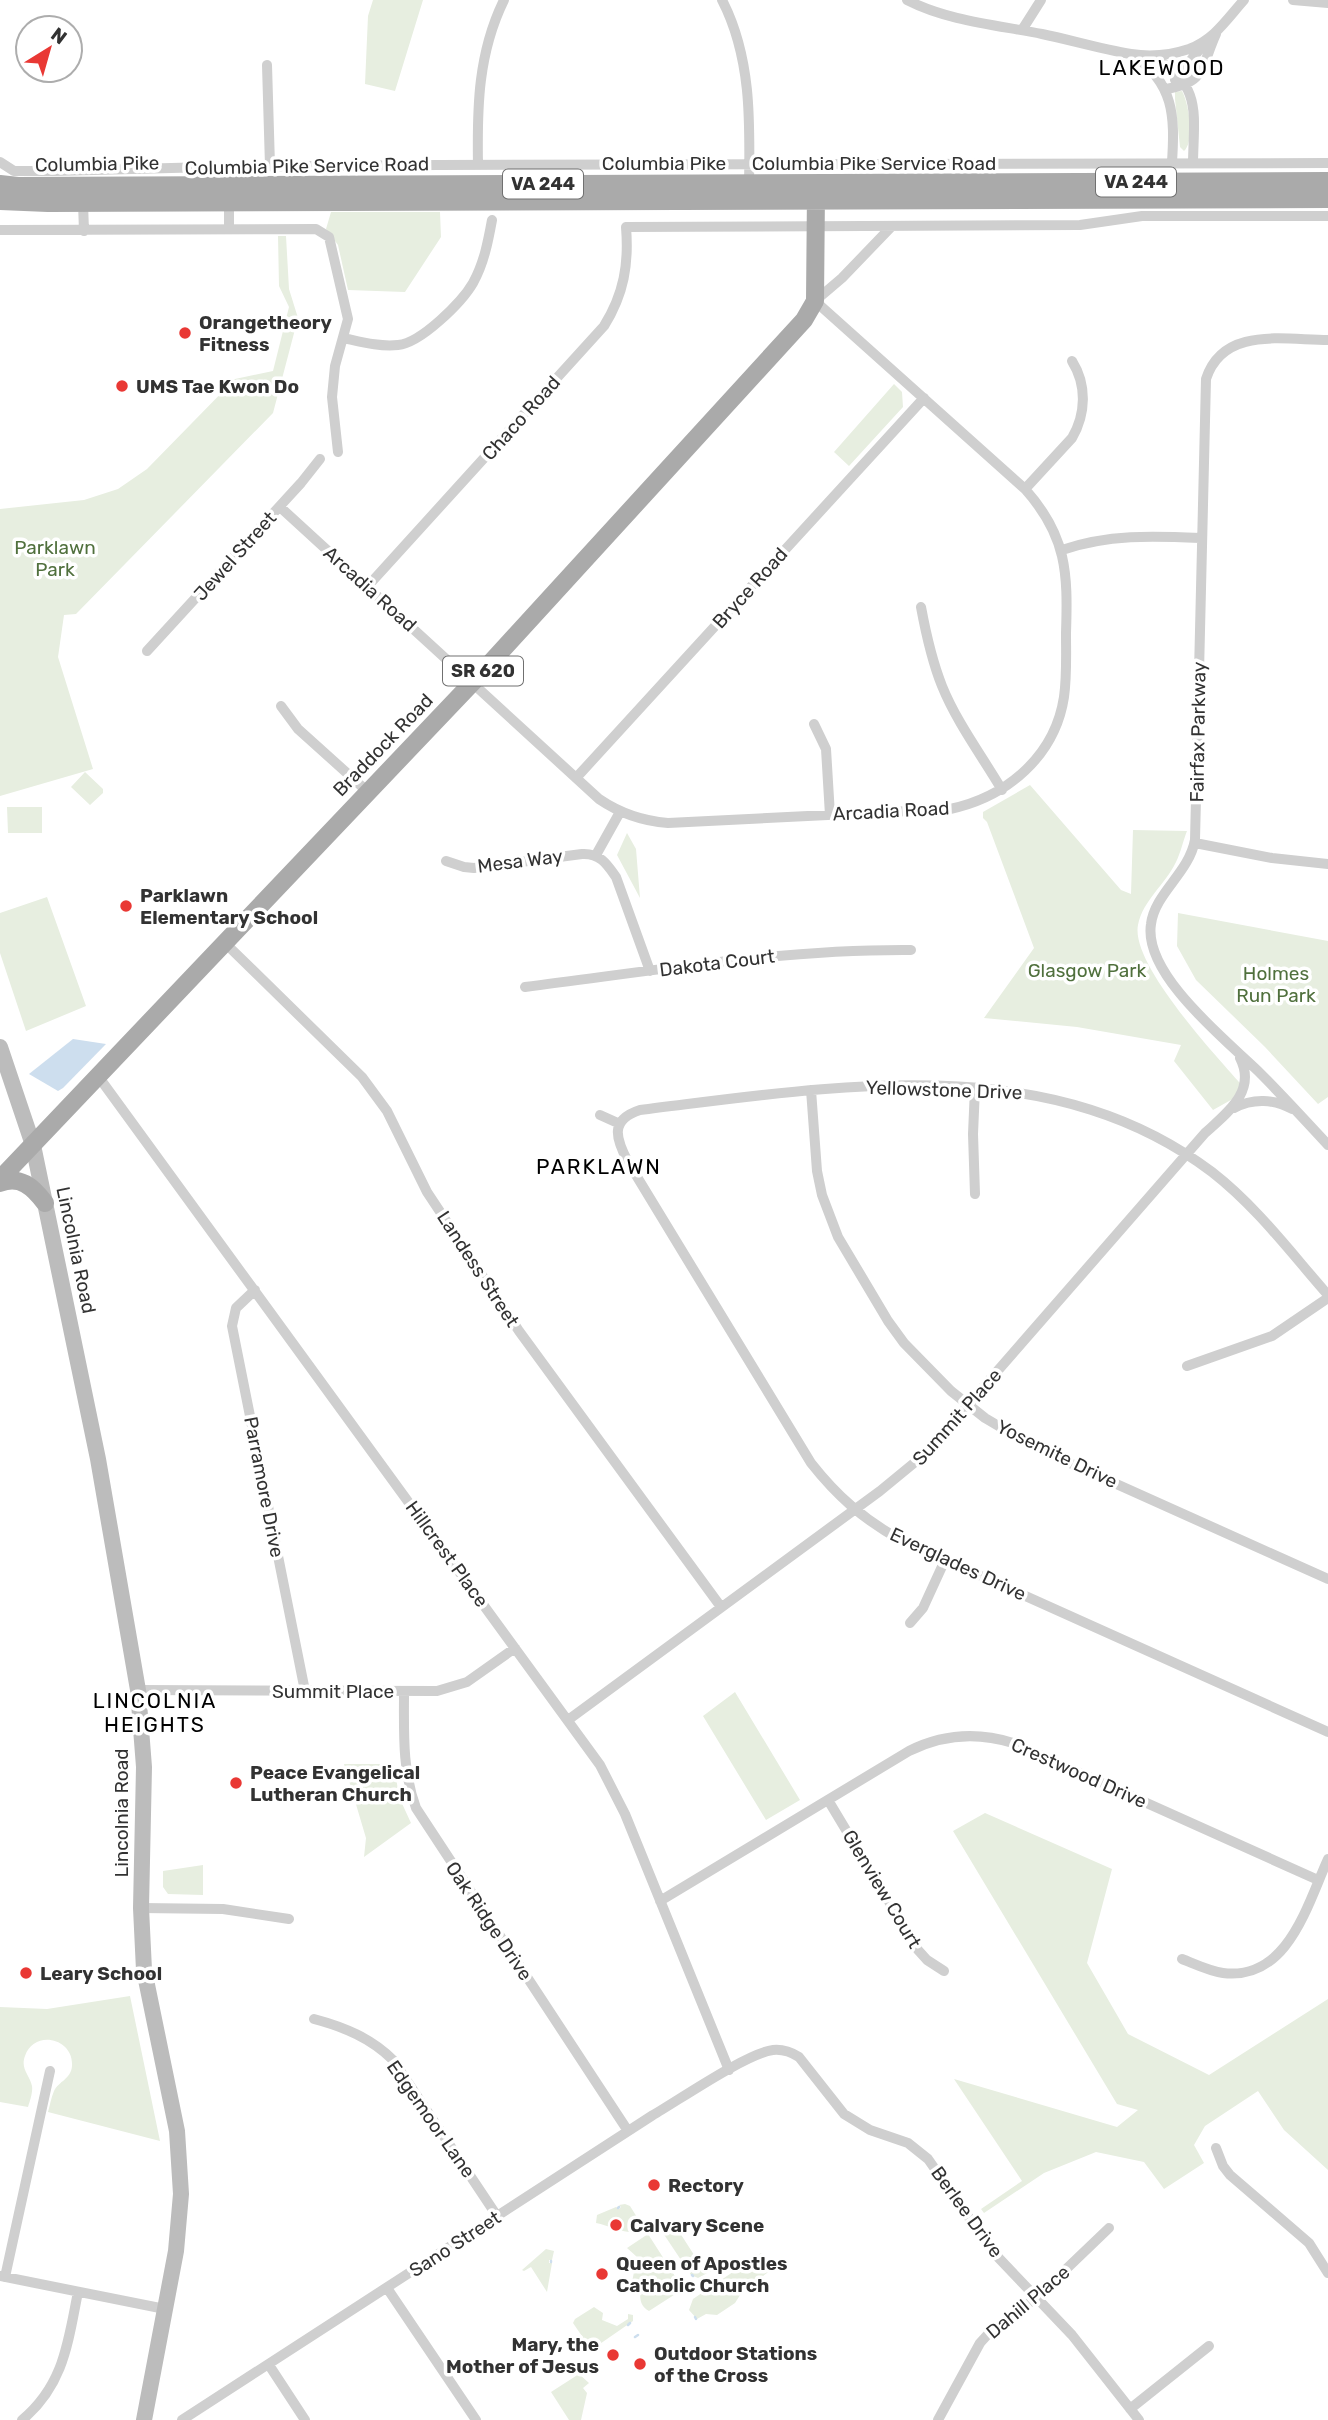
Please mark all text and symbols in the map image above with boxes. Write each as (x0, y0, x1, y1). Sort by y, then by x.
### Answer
north arrow (14, 14, 84, 84)
text: N (47, 23, 71, 49)
district label: LAKEWOOD (1099, 55, 1225, 80)
street label: Columbia Pike (35, 151, 159, 177)
street label: Columbia Pike Service Road (185, 152, 429, 180)
street label: Columbia Pike (602, 152, 726, 175)
street label: Columbia Pike Service Road (752, 152, 996, 175)
road number: VA 244 (1096, 168, 1176, 196)
road number: VA 244 (503, 169, 583, 198)
place label: Orangetheory Fitness (199, 311, 332, 356)
marker: Orangetheory Fitness (177, 325, 193, 341)
street label: Chaco Road (477, 371, 565, 465)
place label: UMS Tae Kwon Do (136, 375, 299, 398)
marker: UMS Tae Kwon Do (114, 378, 130, 394)
street label: Jewel Street (189, 506, 281, 605)
park label: Parklawn Park (14, 536, 96, 581)
street label: Arcadia Road (319, 541, 421, 637)
street label: Bryce Road (708, 543, 792, 633)
road number: SR 620 (443, 656, 523, 686)
street label: Fairfax Parkway (1185, 661, 1211, 803)
street label: Braddock Road (328, 689, 438, 801)
street label: Arcadia Road (832, 796, 950, 826)
street label: Mesa Way (476, 844, 564, 878)
place label: Parklawn Elementary School (140, 884, 318, 929)
marker: Parklawn Elementary School (118, 898, 134, 914)
street label: Dakota Court (658, 944, 777, 981)
park label: Glasgow Park (1028, 959, 1147, 982)
park label: Holmes Run Park (1236, 962, 1316, 1007)
street label: Yellowstone Drive (865, 1076, 1023, 1104)
district label: PARKLAWN (536, 1154, 662, 1179)
street label: Lincolnia Road (51, 1184, 101, 1316)
street label: Landess Street (432, 1207, 524, 1332)
street label: Summit Place (908, 1364, 1006, 1470)
street label: Parramore Drive (239, 1415, 289, 1559)
street label: Yosemite Drive (993, 1415, 1121, 1493)
street label: Hillcrest Place (401, 1496, 493, 1612)
street label: Everglades Drive (886, 1522, 1030, 1606)
street label: Summit Place (272, 1680, 394, 1703)
district label: LINCOLNIA HEIGHTS (93, 1688, 217, 1737)
street label: Crestwood Drive (1008, 1733, 1150, 1813)
street label: Lincolnia Road (110, 1748, 133, 1878)
place label: Peace Evangelical Lutheran Church (250, 1761, 420, 1806)
marker: Peace Evangelical Lutheran Church (228, 1775, 244, 1791)
street label: Glenview Court (838, 1826, 927, 1953)
street label: Oak Ridge Drive (441, 1857, 537, 1985)
place label: Leary School (40, 1962, 162, 1985)
marker: Leary School (18, 1965, 34, 1981)
street label: Edgemoor Lane (382, 2056, 480, 2182)
street label: Berlee Drive (926, 2162, 1008, 2262)
place label: Rectory (668, 2174, 745, 2197)
marker: Rectory (646, 2177, 662, 2193)
street label: Sano Street (405, 2206, 505, 2282)
place label: Calvary Scene (630, 2214, 764, 2237)
marker: Calvary Scene (608, 2217, 624, 2233)
place label: Queen of Apostles Catholic Church (616, 2252, 787, 2297)
street label: Dahill Place (982, 2260, 1074, 2344)
marker: Queen of Apostles Catholic Church (594, 2266, 610, 2282)
place label: Mary, the Mother of Jesus (446, 2333, 599, 2378)
place label: Outdoor Stations of the Cross (654, 2342, 817, 2387)
marker: Mary, the Mother of Jesus (605, 2347, 621, 2363)
marker: Outdoor Stations of the Cross (632, 2356, 648, 2372)

